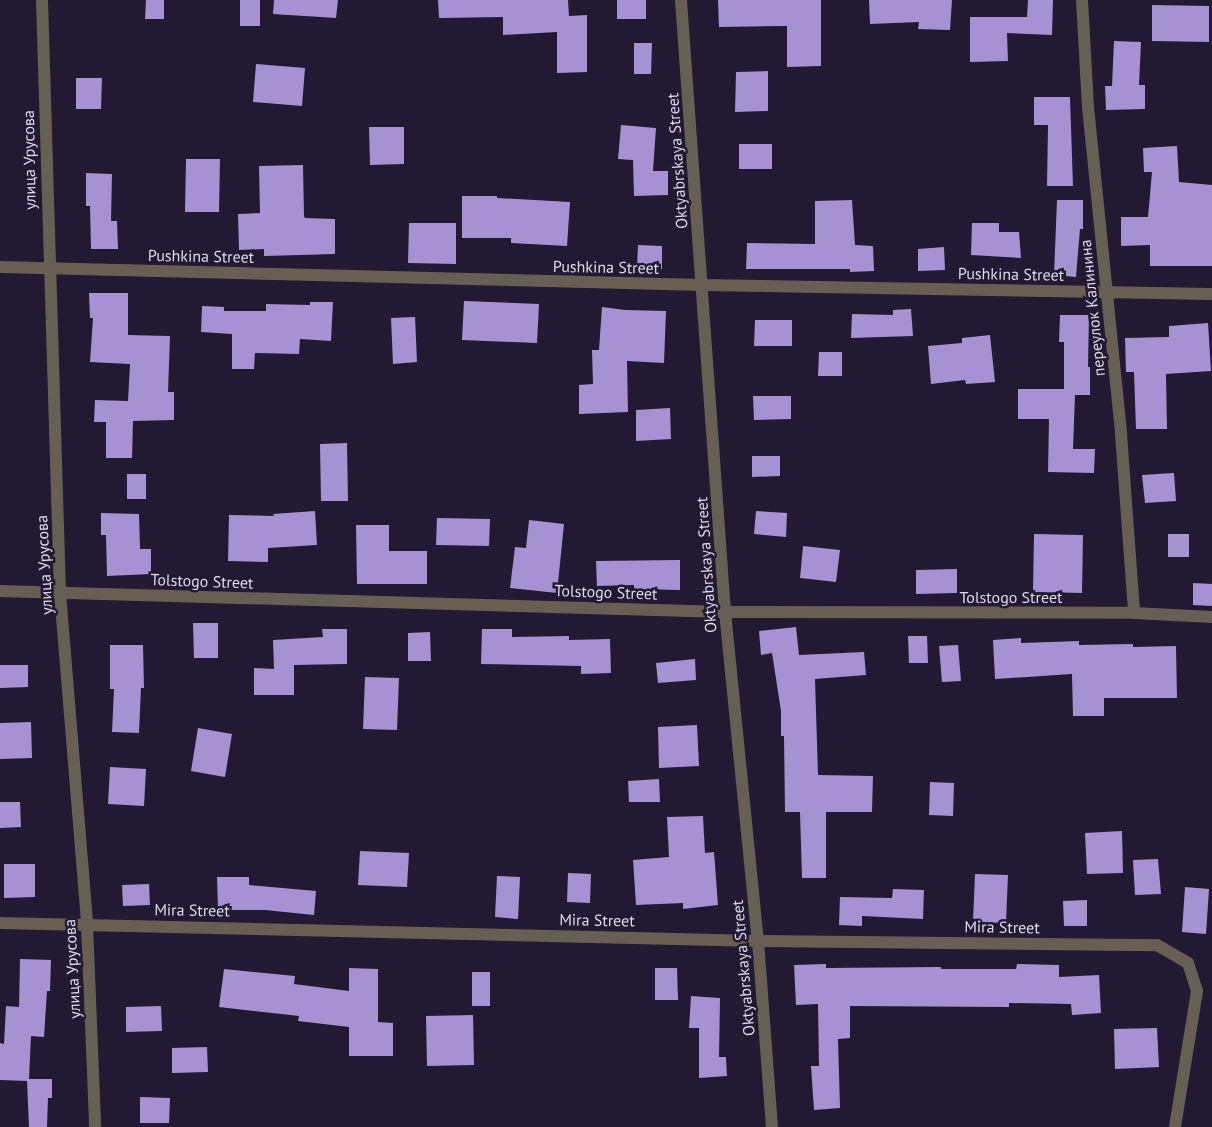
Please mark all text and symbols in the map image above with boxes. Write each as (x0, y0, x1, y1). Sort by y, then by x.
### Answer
street label: Oktyabrskaya Street (663, 92, 691, 230)
street label: улица Урусова (19, 110, 39, 210)
street label: переулок Калинина (1075, 239, 1109, 377)
street label: Pushkina Street (148, 245, 254, 267)
street label: Pushkina Street (553, 256, 659, 278)
street label: Pushkina Street (958, 263, 1064, 285)
street label: Oktyabrskaya Street (692, 496, 720, 634)
street label: улица Урусова (32, 514, 56, 616)
street label: Tolstogo Street (150, 570, 254, 592)
street label: Tolstogo Street (554, 581, 658, 603)
street label: Tolstogo Street (960, 587, 1062, 607)
street label: Oktyabrskaya Street (727, 899, 759, 1037)
street label: Mira Street (154, 900, 230, 920)
street label: Mira Street (559, 910, 635, 930)
street label: Mira Street (964, 917, 1040, 937)
street label: улица Урусова (60, 918, 84, 1020)

